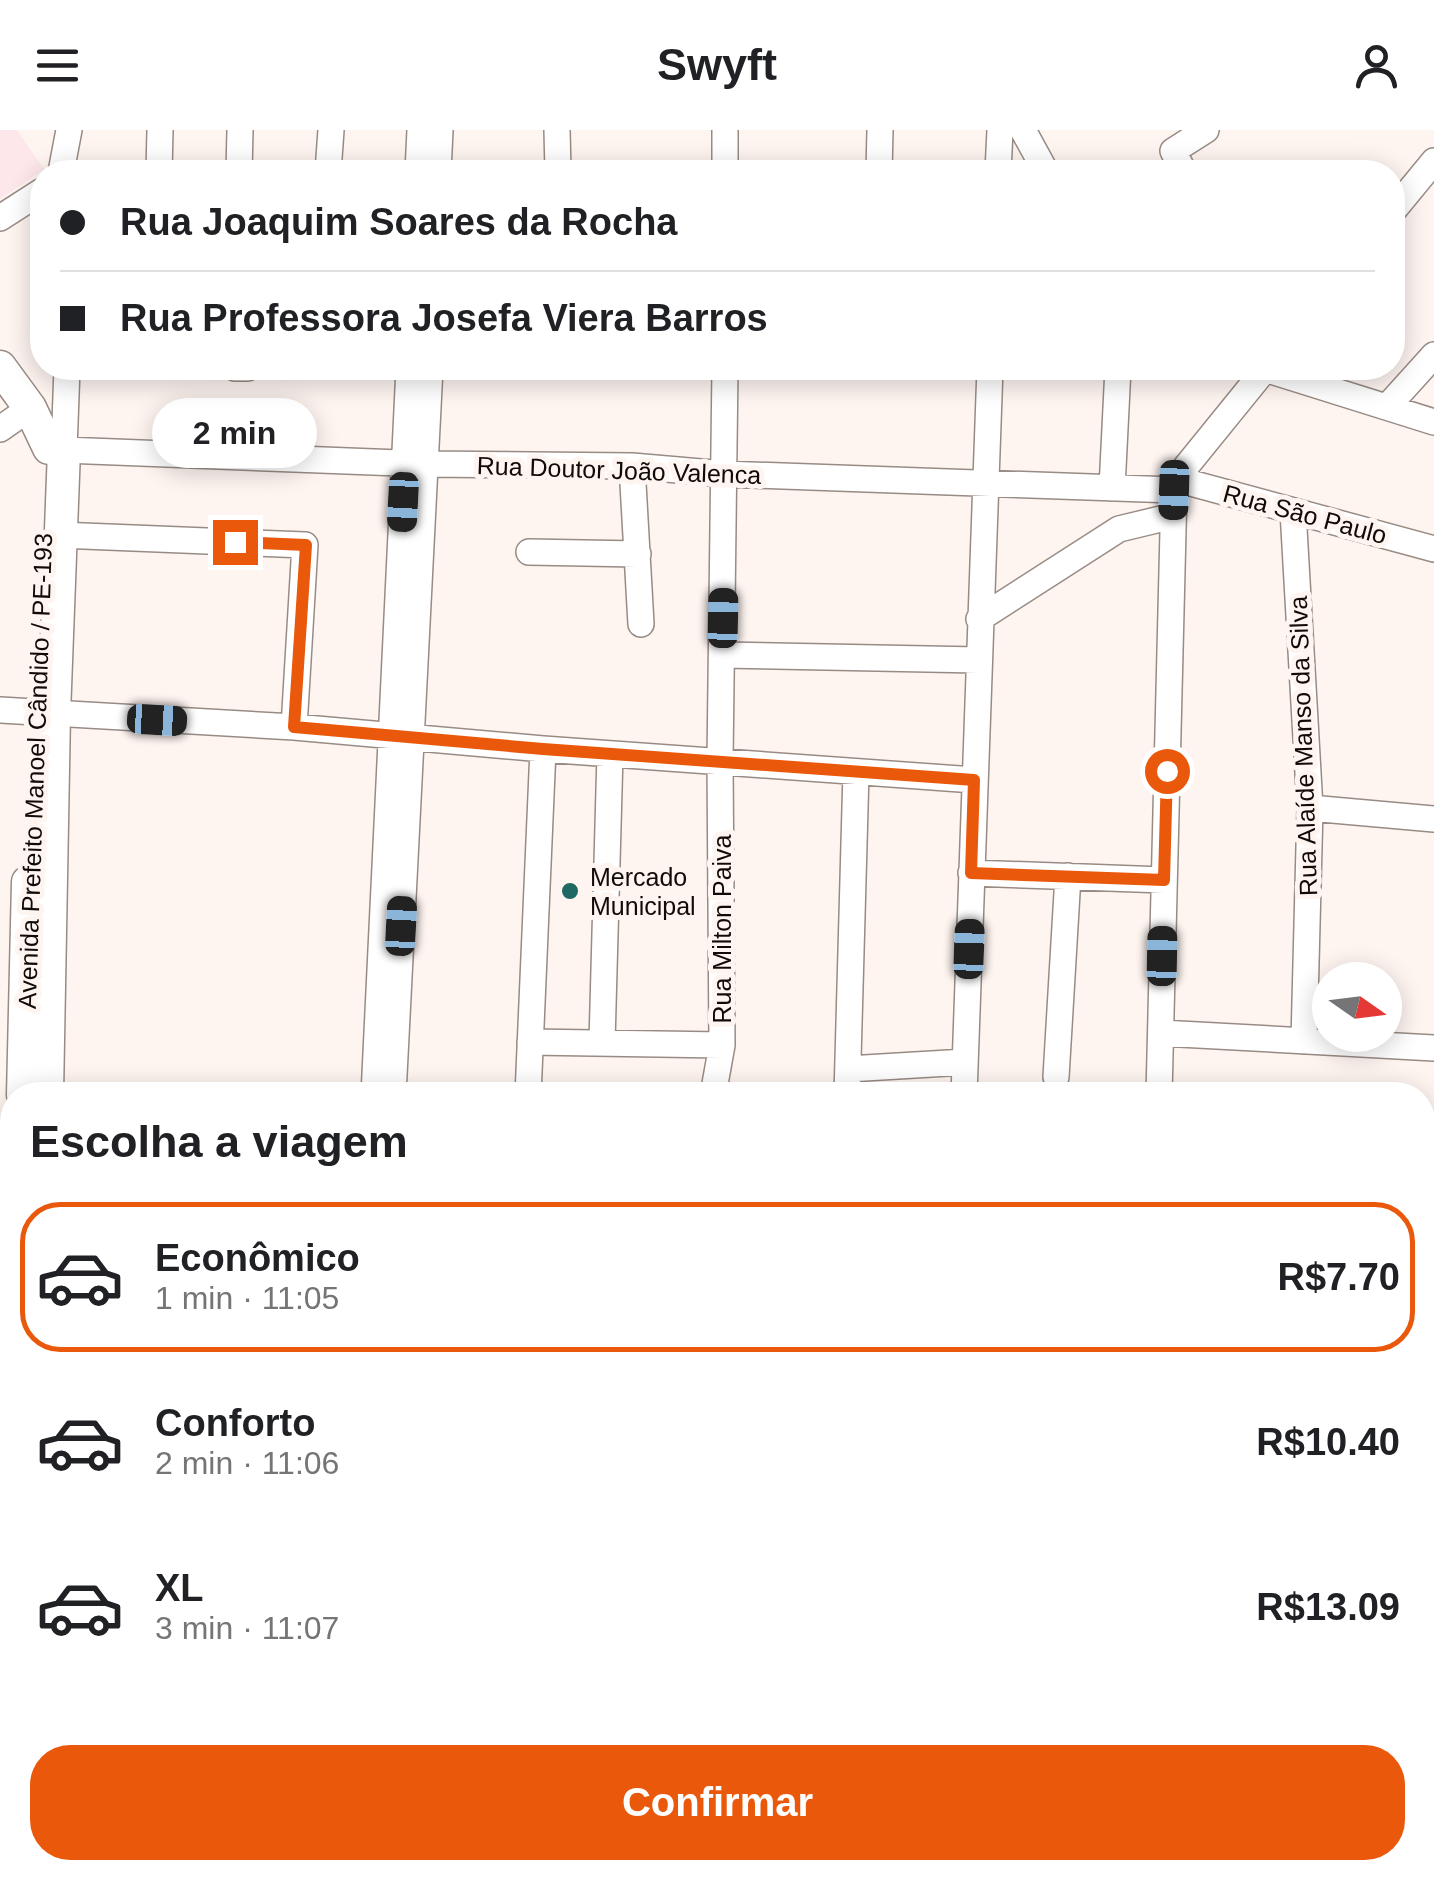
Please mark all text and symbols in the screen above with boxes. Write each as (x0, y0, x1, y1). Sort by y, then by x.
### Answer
icon: menu (30, 38, 85, 93)
icon: person (1349, 38, 1404, 93)
text: Swyft (657, 39, 777, 90)
text: Rua Joaquim Soares da Rocha (120, 201, 678, 243)
text: Rua Professora Josefa Viera Barros (120, 297, 768, 339)
callout: 2 min (152, 397, 318, 467)
text: 2 min (193, 415, 276, 451)
street label: Rua Doutor João Valenca (476, 451, 762, 489)
car (1158, 459, 1190, 521)
car (386, 471, 420, 533)
street label: Rua São Paulo (1220, 479, 1390, 549)
route end (213, 520, 258, 565)
street label: Avenida Prefeito Manoel Cândido / PE-193 (13, 533, 57, 1009)
car (707, 588, 739, 648)
street label: Rua Alaíde Manso da Silva (1284, 595, 1322, 896)
car (126, 703, 188, 737)
route start (1145, 749, 1190, 794)
street label: Rua Milton Paiva (708, 834, 736, 1023)
place label: Mercado Municipal (590, 863, 696, 920)
marker: Mercado Municipal (559, 880, 581, 902)
car (384, 895, 418, 957)
car (953, 918, 985, 980)
car (1146, 926, 1178, 986)
north arrow (1312, 962, 1402, 1052)
map controls (1312, 962, 1402, 1052)
text: Escolha a viagem (30, 1116, 408, 1167)
icon: car (35, 1232, 125, 1322)
text: Econômico (155, 1237, 360, 1279)
text: R$7.70 (1277, 1256, 1400, 1298)
text: 1 min · 11:05 (155, 1280, 339, 1316)
icon: car (35, 1397, 125, 1487)
text: Conforto (155, 1402, 315, 1444)
text: R$10.40 (1256, 1421, 1400, 1463)
text: 2 min · 11:06 (155, 1445, 339, 1481)
icon: car (35, 1562, 125, 1652)
text: XL (155, 1567, 204, 1609)
text: R$13.09 (1256, 1586, 1400, 1628)
text: 3 min · 11:07 (155, 1610, 339, 1646)
button: Confirmar (30, 1745, 1405, 1860)

